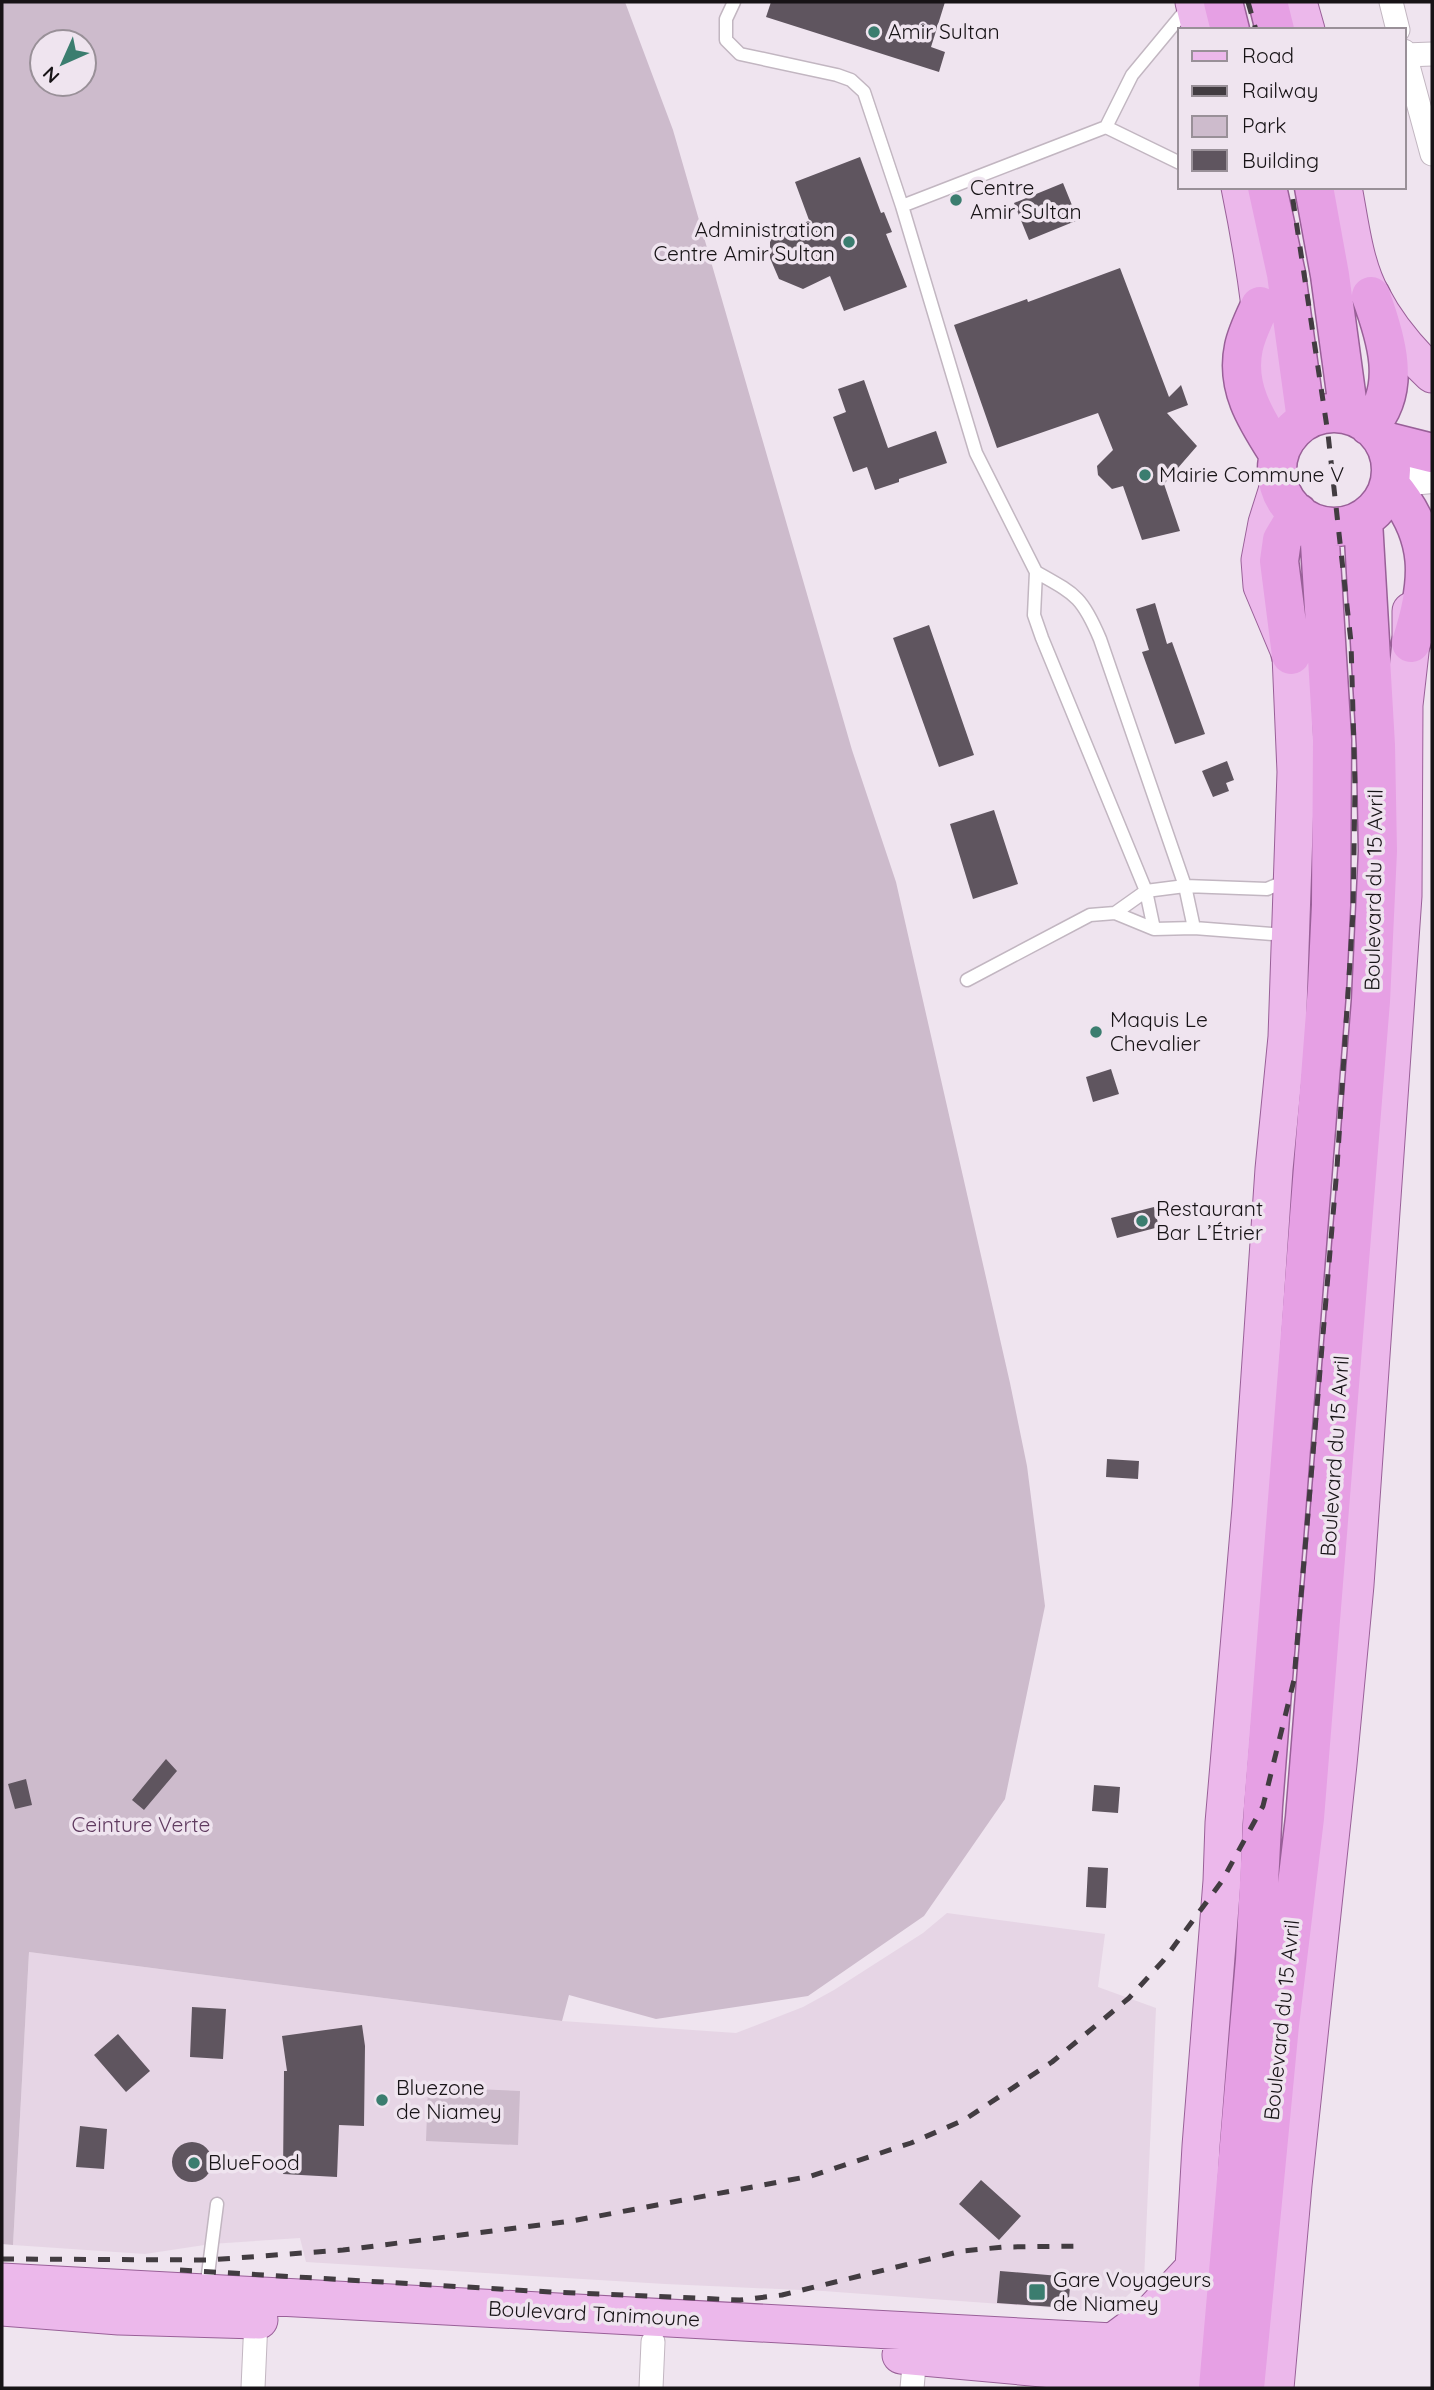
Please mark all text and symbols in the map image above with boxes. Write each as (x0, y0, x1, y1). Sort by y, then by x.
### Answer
place label: Amir Sultan (888, 18, 1000, 44)
marker: Amir Sultan (866, 24, 882, 40)
north arrow (28, 28, 98, 98)
legend (1178, 28, 1406, 189)
text: Road (1242, 42, 1294, 68)
text: N (38, 62, 64, 88)
text: Railway (1242, 77, 1318, 103)
text: Park (1242, 112, 1286, 138)
text: Building (1242, 147, 1319, 173)
place label: Centre Amir Sultan (970, 174, 1082, 224)
marker: Centre Amir Sultan (948, 192, 964, 208)
place label: Administration Centre Amir Sultan (653, 216, 835, 266)
marker: Administration Centre Amir Sultan (841, 234, 857, 250)
place label: Mairie Commune V (1159, 461, 1344, 487)
marker: Mairie Commune V (1137, 467, 1153, 483)
street label: Boulevard du 15 Avril (1358, 789, 1388, 991)
place label: Maquis Le Chevalier (1110, 1006, 1208, 1056)
marker: Maquis Le Chevalier (1088, 1024, 1104, 1040)
place label: Restaurant Bar L’Étrier (1156, 1195, 1263, 1245)
marker: Restaurant Bar L’Étrier (1134, 1213, 1150, 1229)
street label: Boulevard du 15 Avril (1314, 1354, 1354, 1557)
park label: Ceinture Verte (72, 1811, 210, 1837)
street label: Boulevard du 15 Avril (1258, 1918, 1304, 2122)
place label: Bluezone de Niamey (396, 2074, 502, 2124)
marker: Bluezone de Niamey (374, 2092, 390, 2108)
place label: BlueFood (208, 2149, 300, 2175)
marker: BlueFood (186, 2155, 202, 2171)
place label: Gare Voyageurs de Niamey (1053, 2266, 1211, 2316)
marker: Gare Voyageurs de Niamey (1027, 2282, 1047, 2302)
street label: Boulevard Tanimoune (487, 2294, 701, 2332)

